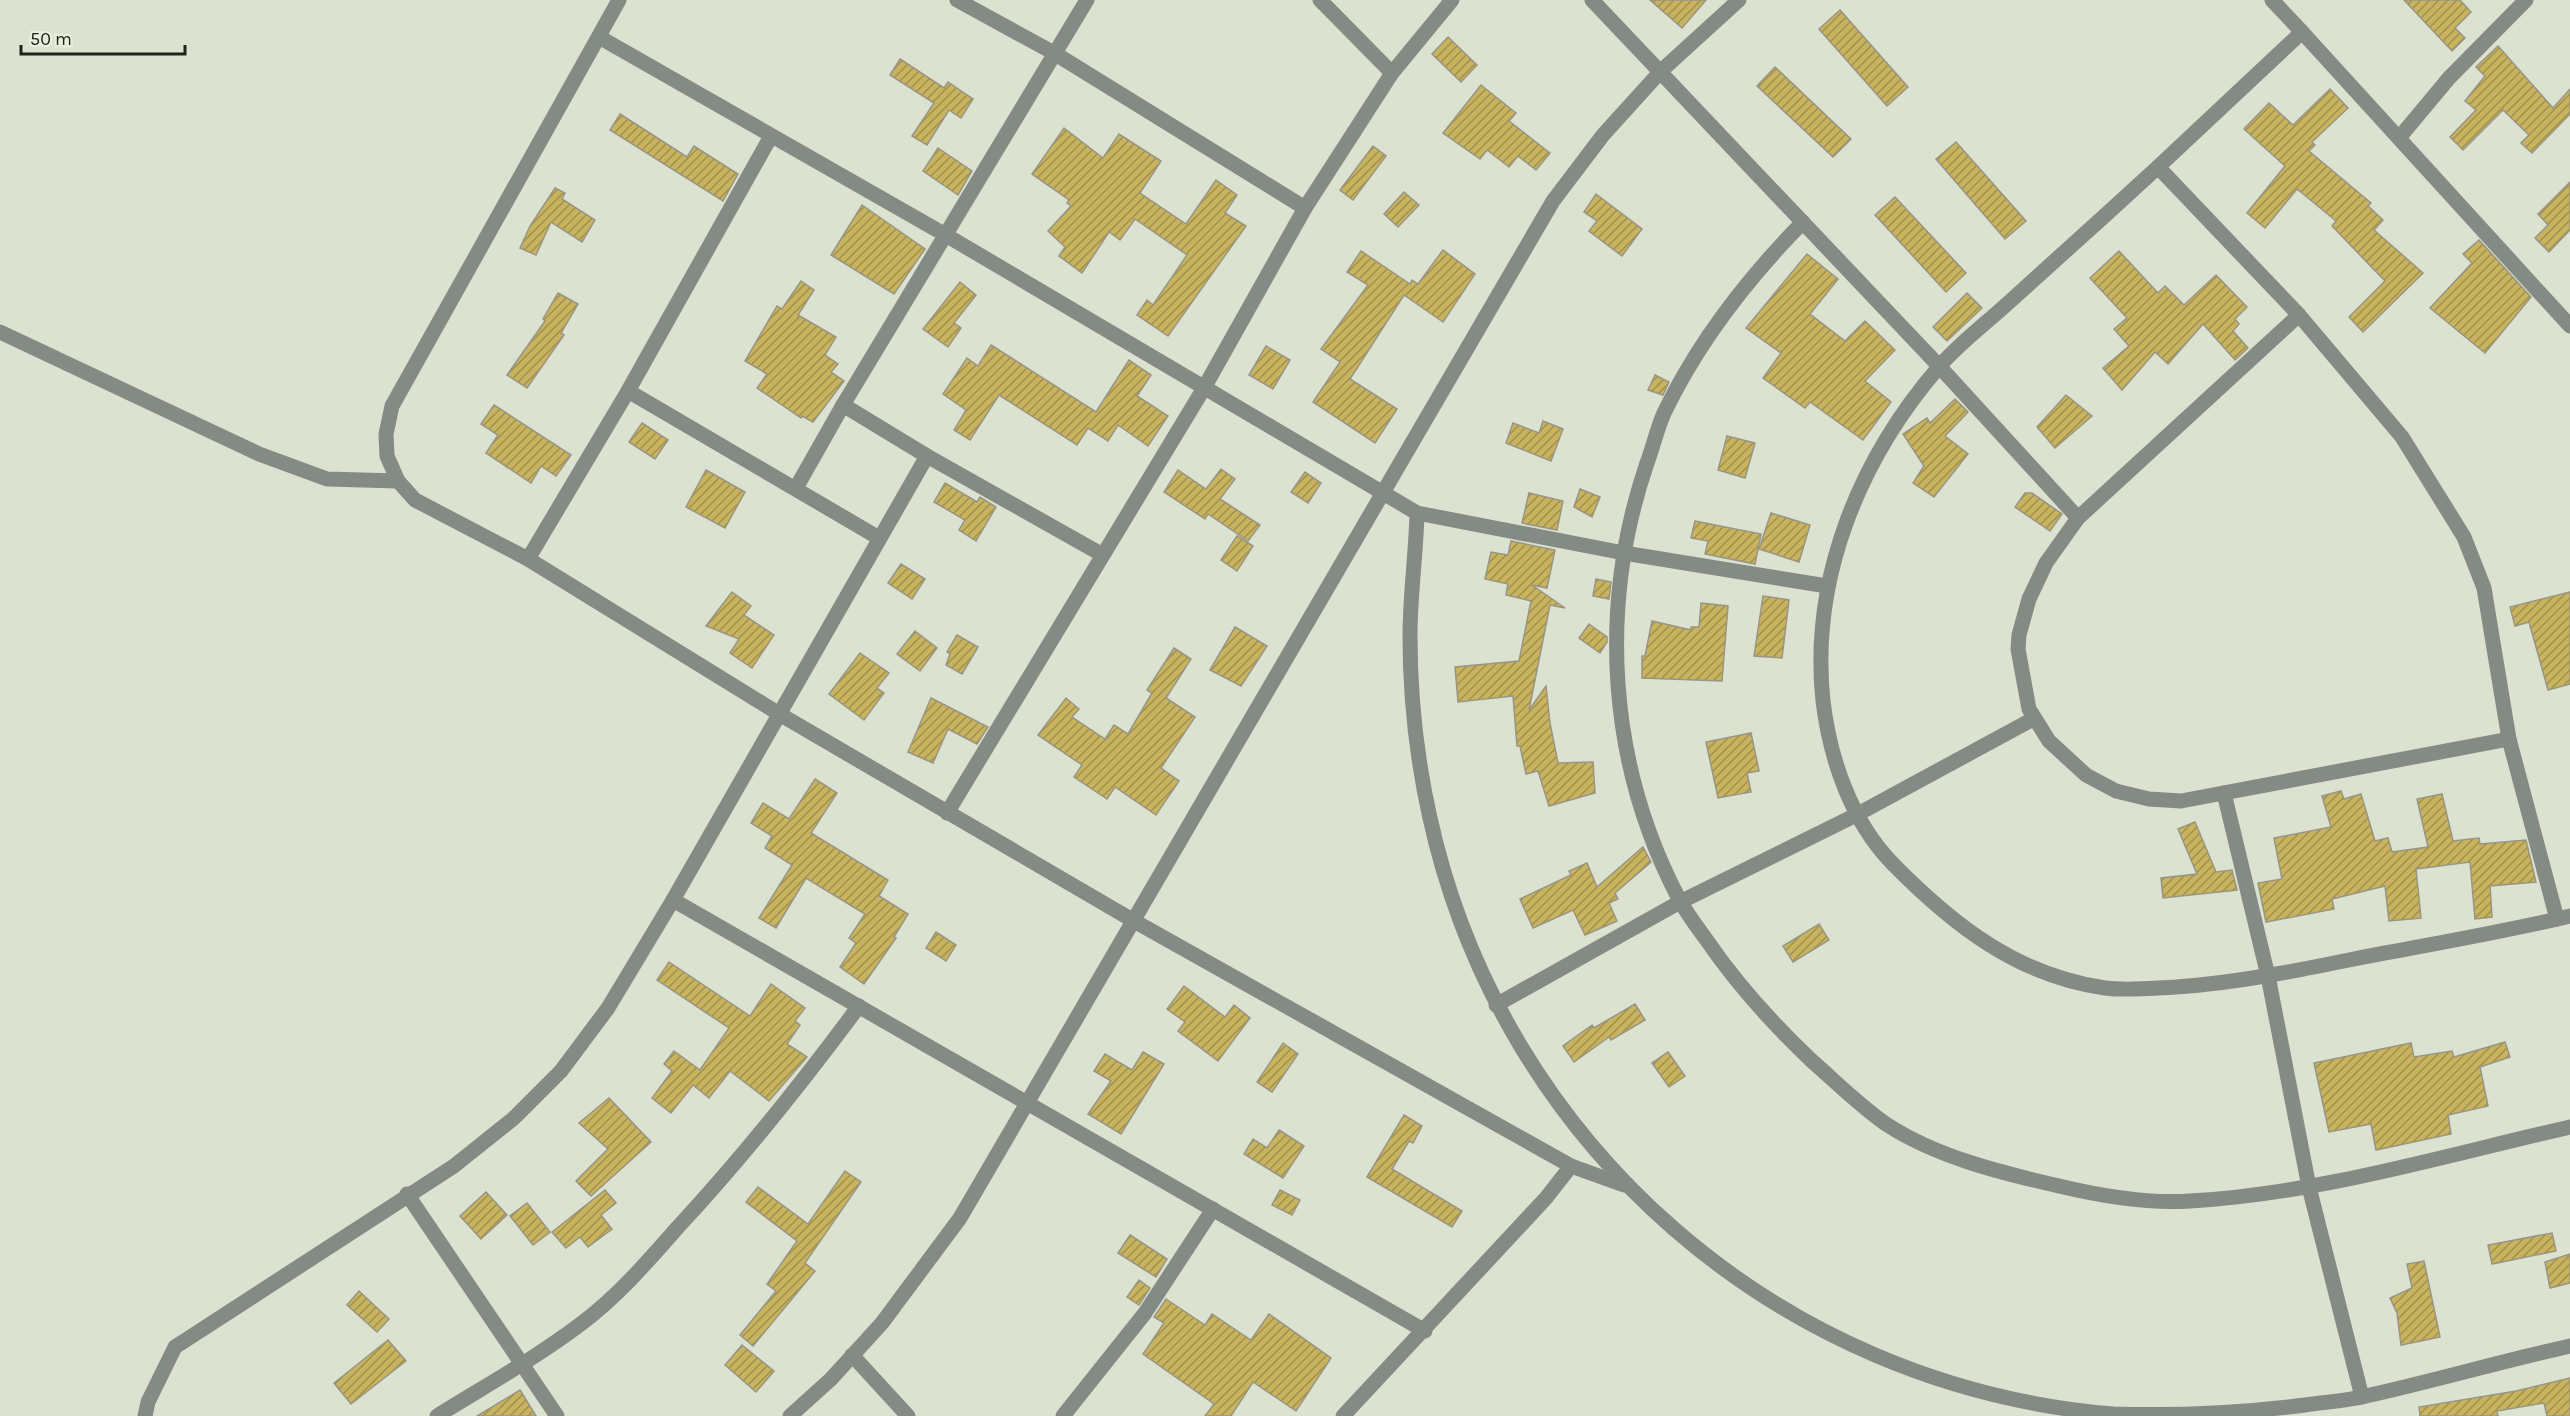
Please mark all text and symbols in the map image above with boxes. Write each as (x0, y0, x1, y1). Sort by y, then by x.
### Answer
scale bar (21, 18, 184, 56)
text: 50 m (30, 28, 72, 50)

